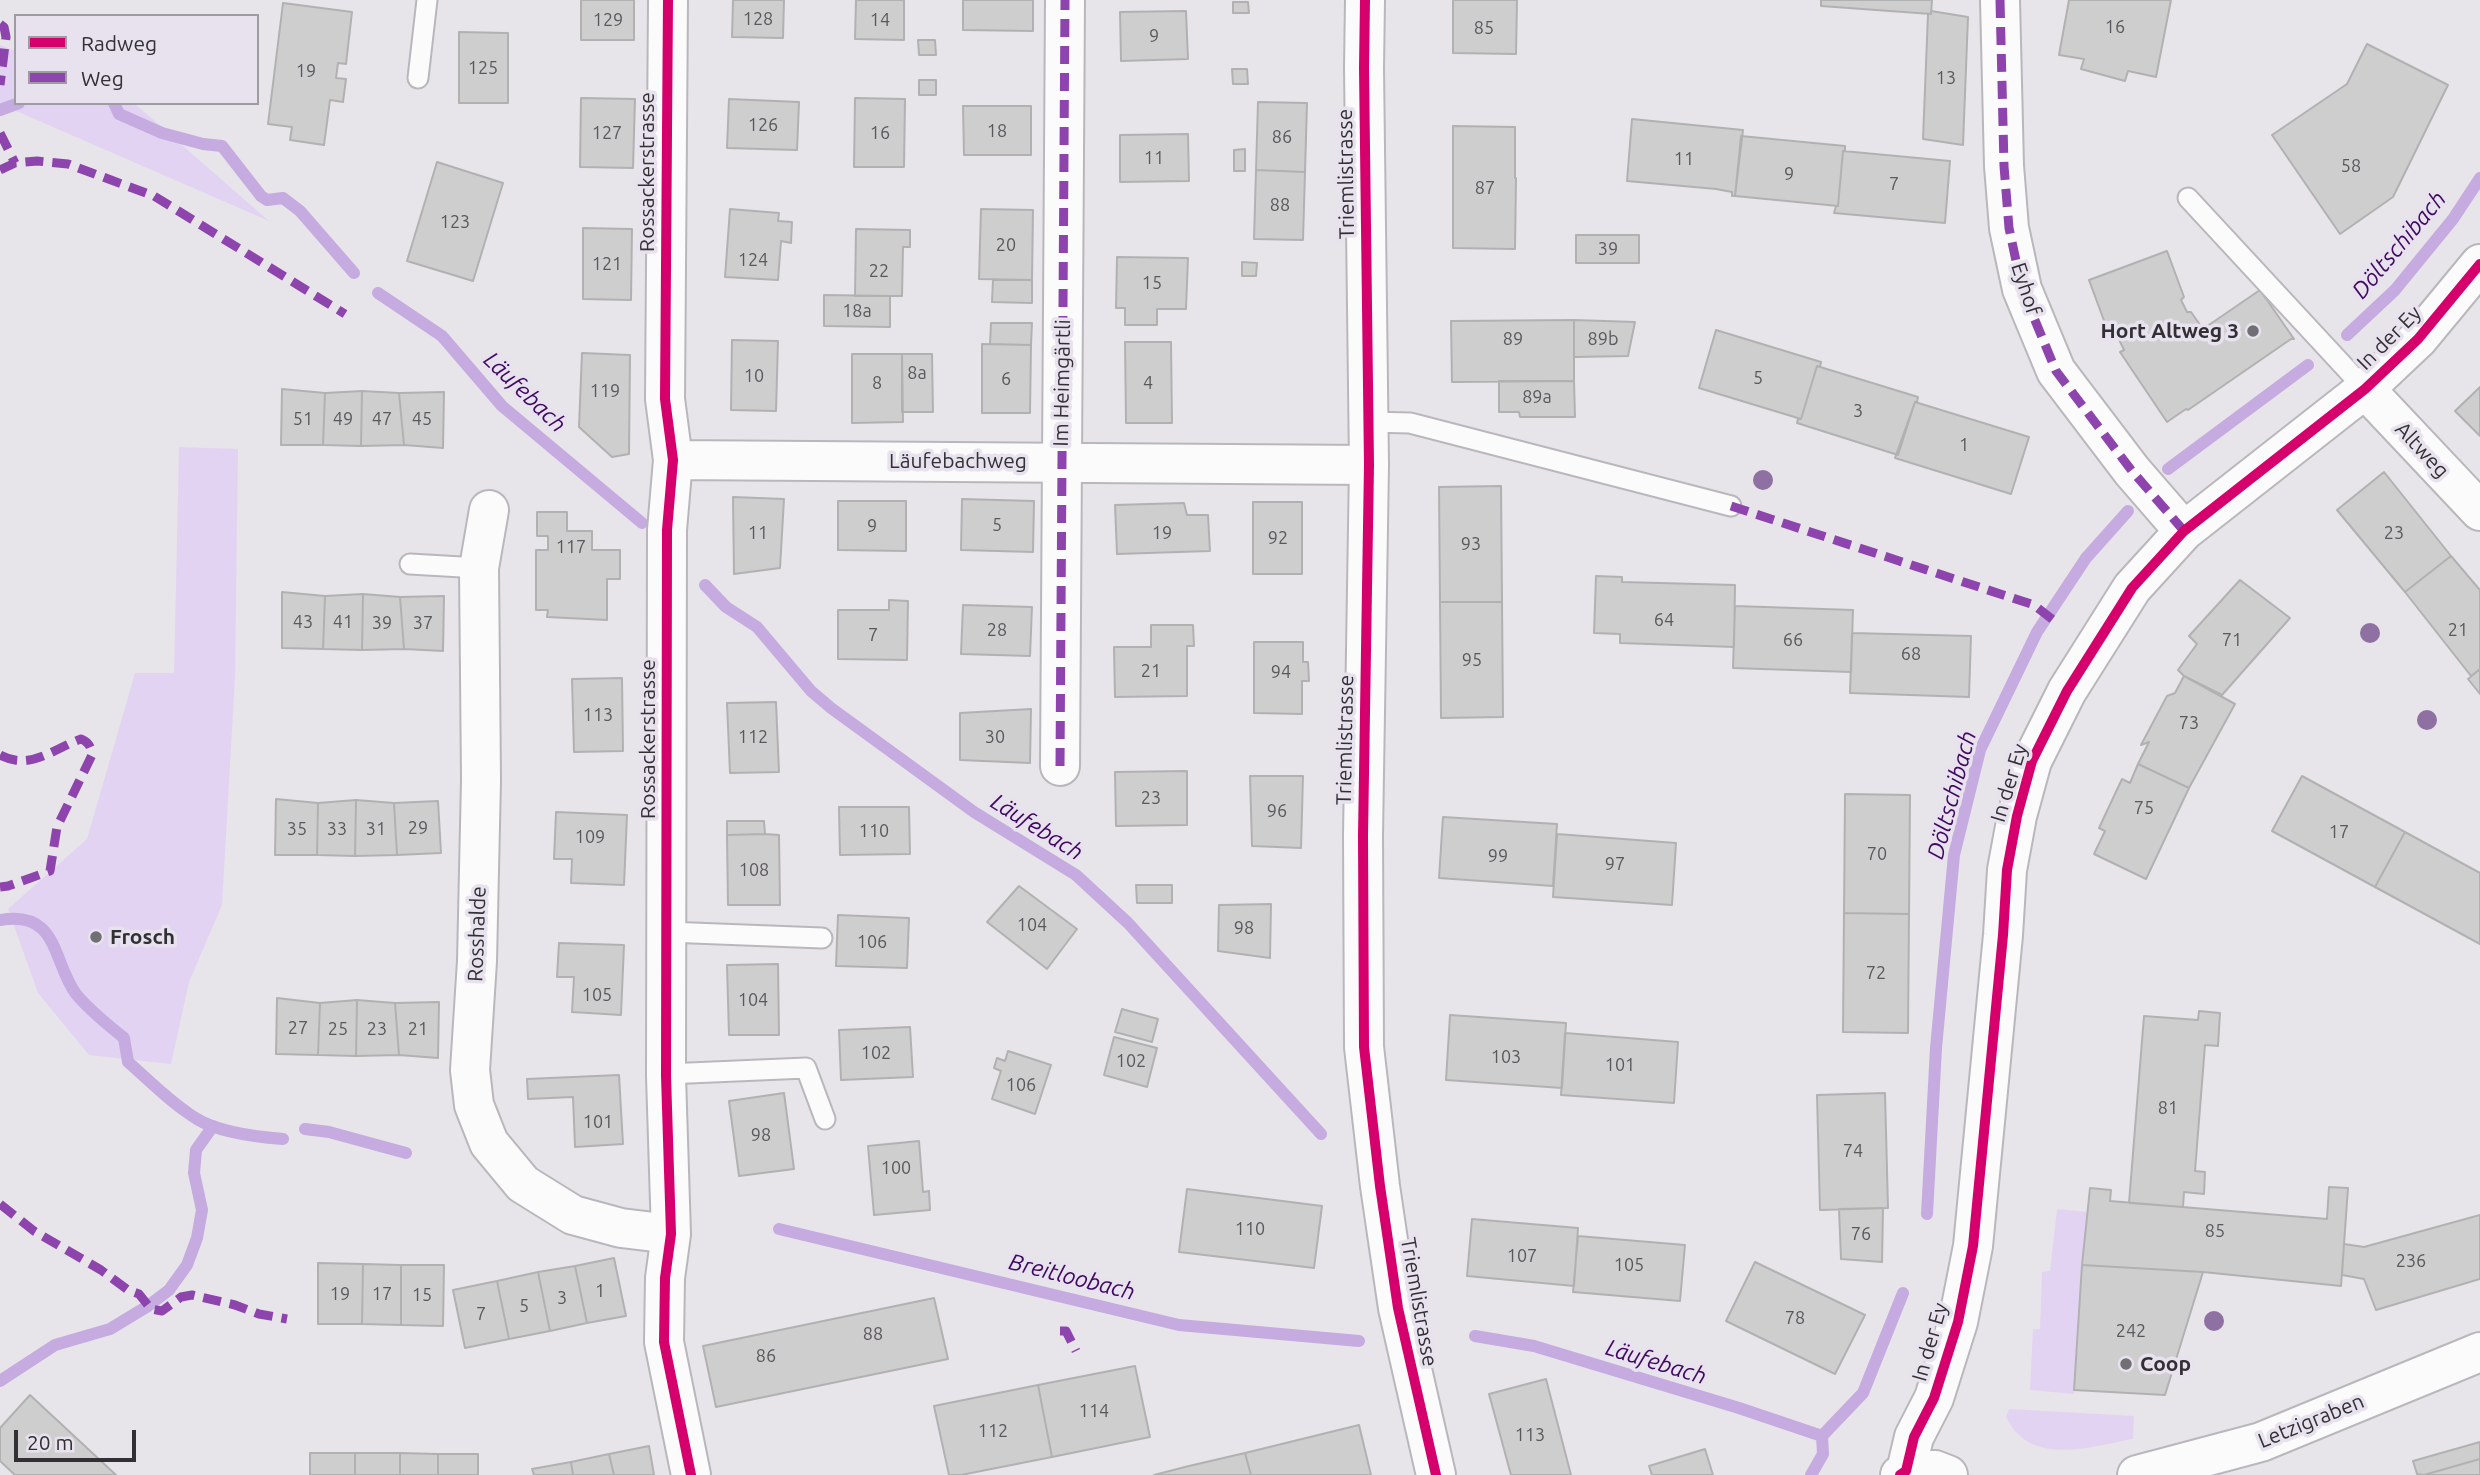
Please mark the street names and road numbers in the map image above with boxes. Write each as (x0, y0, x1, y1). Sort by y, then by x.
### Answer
street label: Rossackerstrasse (634, 92, 660, 252)
street label: Triemlistrasse (1332, 109, 1360, 239)
street label: Eyhof (2006, 259, 2046, 319)
street label: In der Ey (2352, 301, 2426, 375)
street label: Im Heimgärtli (1048, 319, 1076, 447)
street label: Altweg (2390, 417, 2454, 483)
street label: Läufebachweg (889, 448, 1027, 474)
street label: Rossackerstrasse (635, 659, 661, 819)
street label: Triemlistrasse (1331, 675, 1359, 805)
street label: In der Ey (1985, 741, 2033, 825)
street label: Rosshalde (463, 886, 491, 982)
street label: Triemlistrasse (1395, 1236, 1443, 1368)
street label: In der Ey (1907, 1300, 1953, 1384)
street label: Letzigraben (2254, 1388, 2368, 1454)

